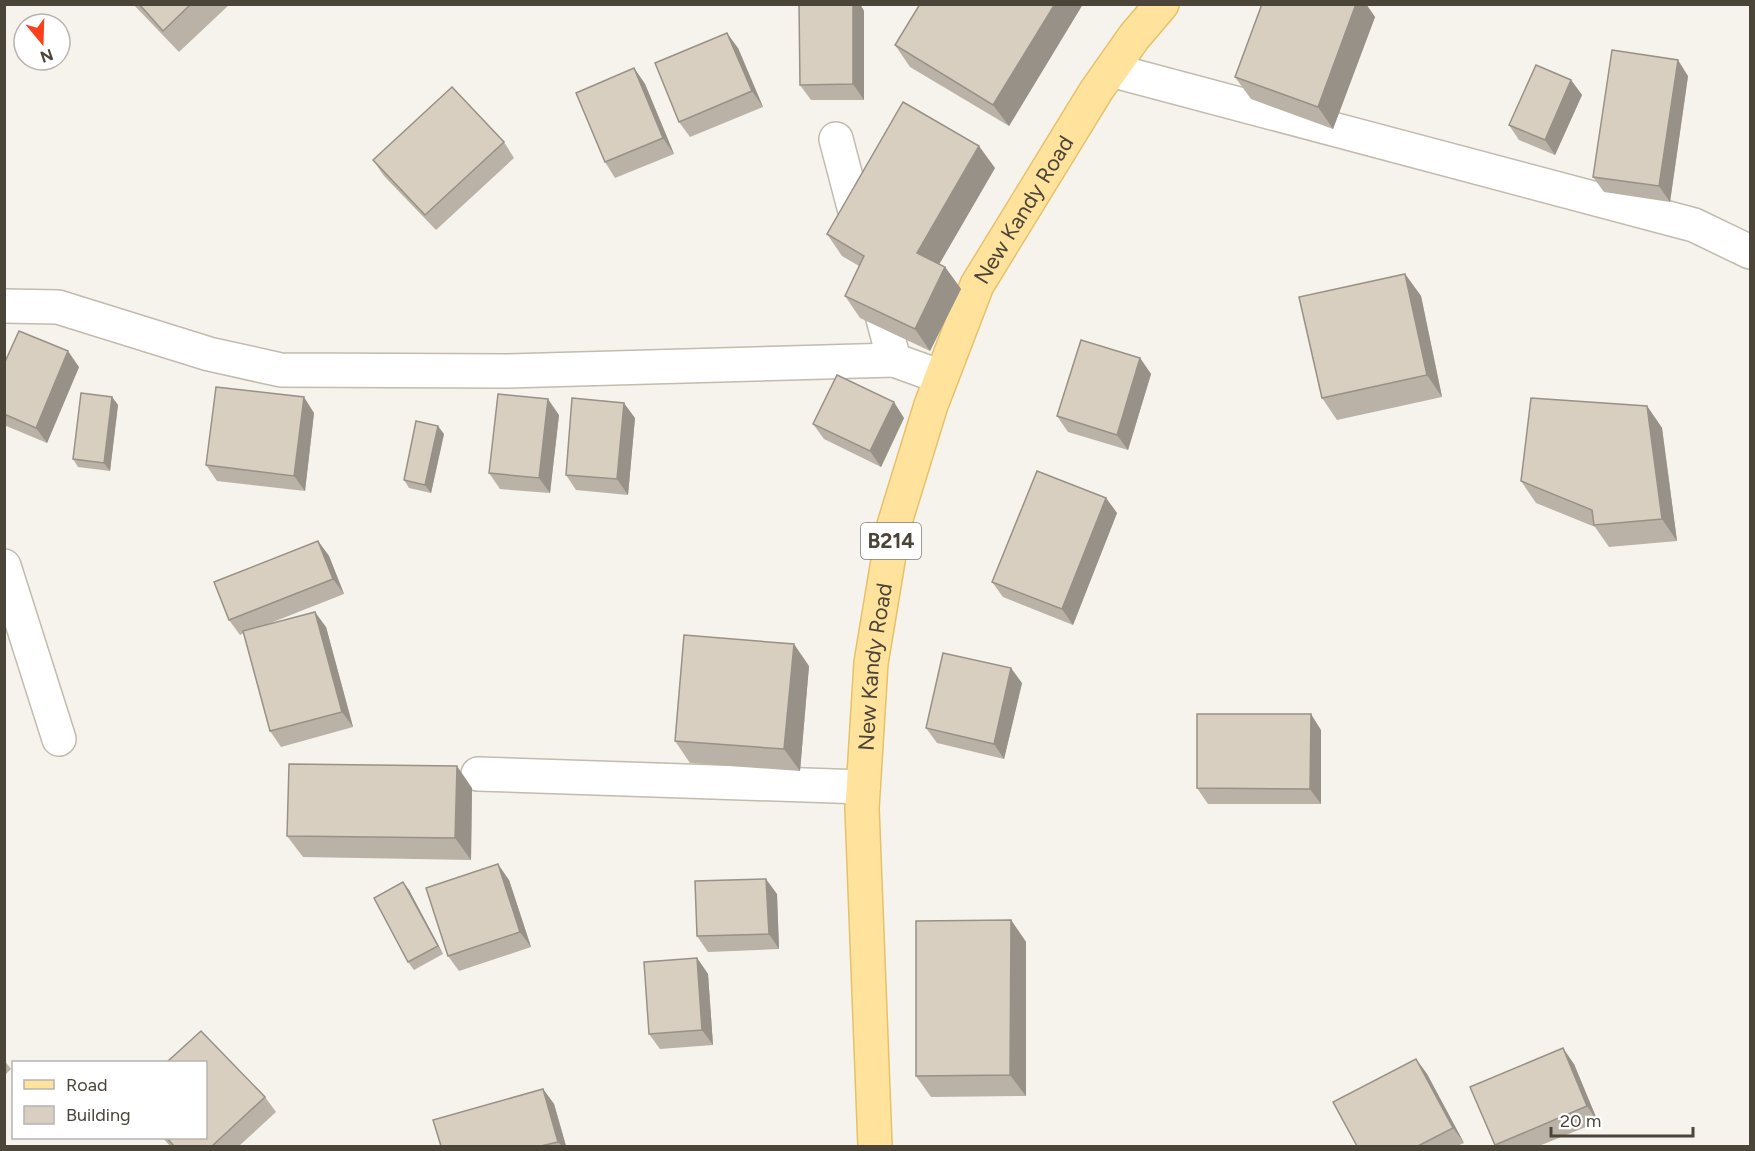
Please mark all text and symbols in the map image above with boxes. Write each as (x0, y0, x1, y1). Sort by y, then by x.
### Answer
north arrow (12, 12, 72, 72)
text: N (38, 45, 56, 67)
street label: New Kandy Road (968, 131, 1079, 289)
road number: B214 (861, 523, 921, 559)
street label: New Kandy Road (853, 581, 898, 752)
legend (12, 1061, 207, 1139)
text: Road (66, 1074, 107, 1096)
scale bar (1551, 1100, 1694, 1138)
text: Building (66, 1104, 131, 1126)
text: 20 m (1560, 1110, 1601, 1132)

